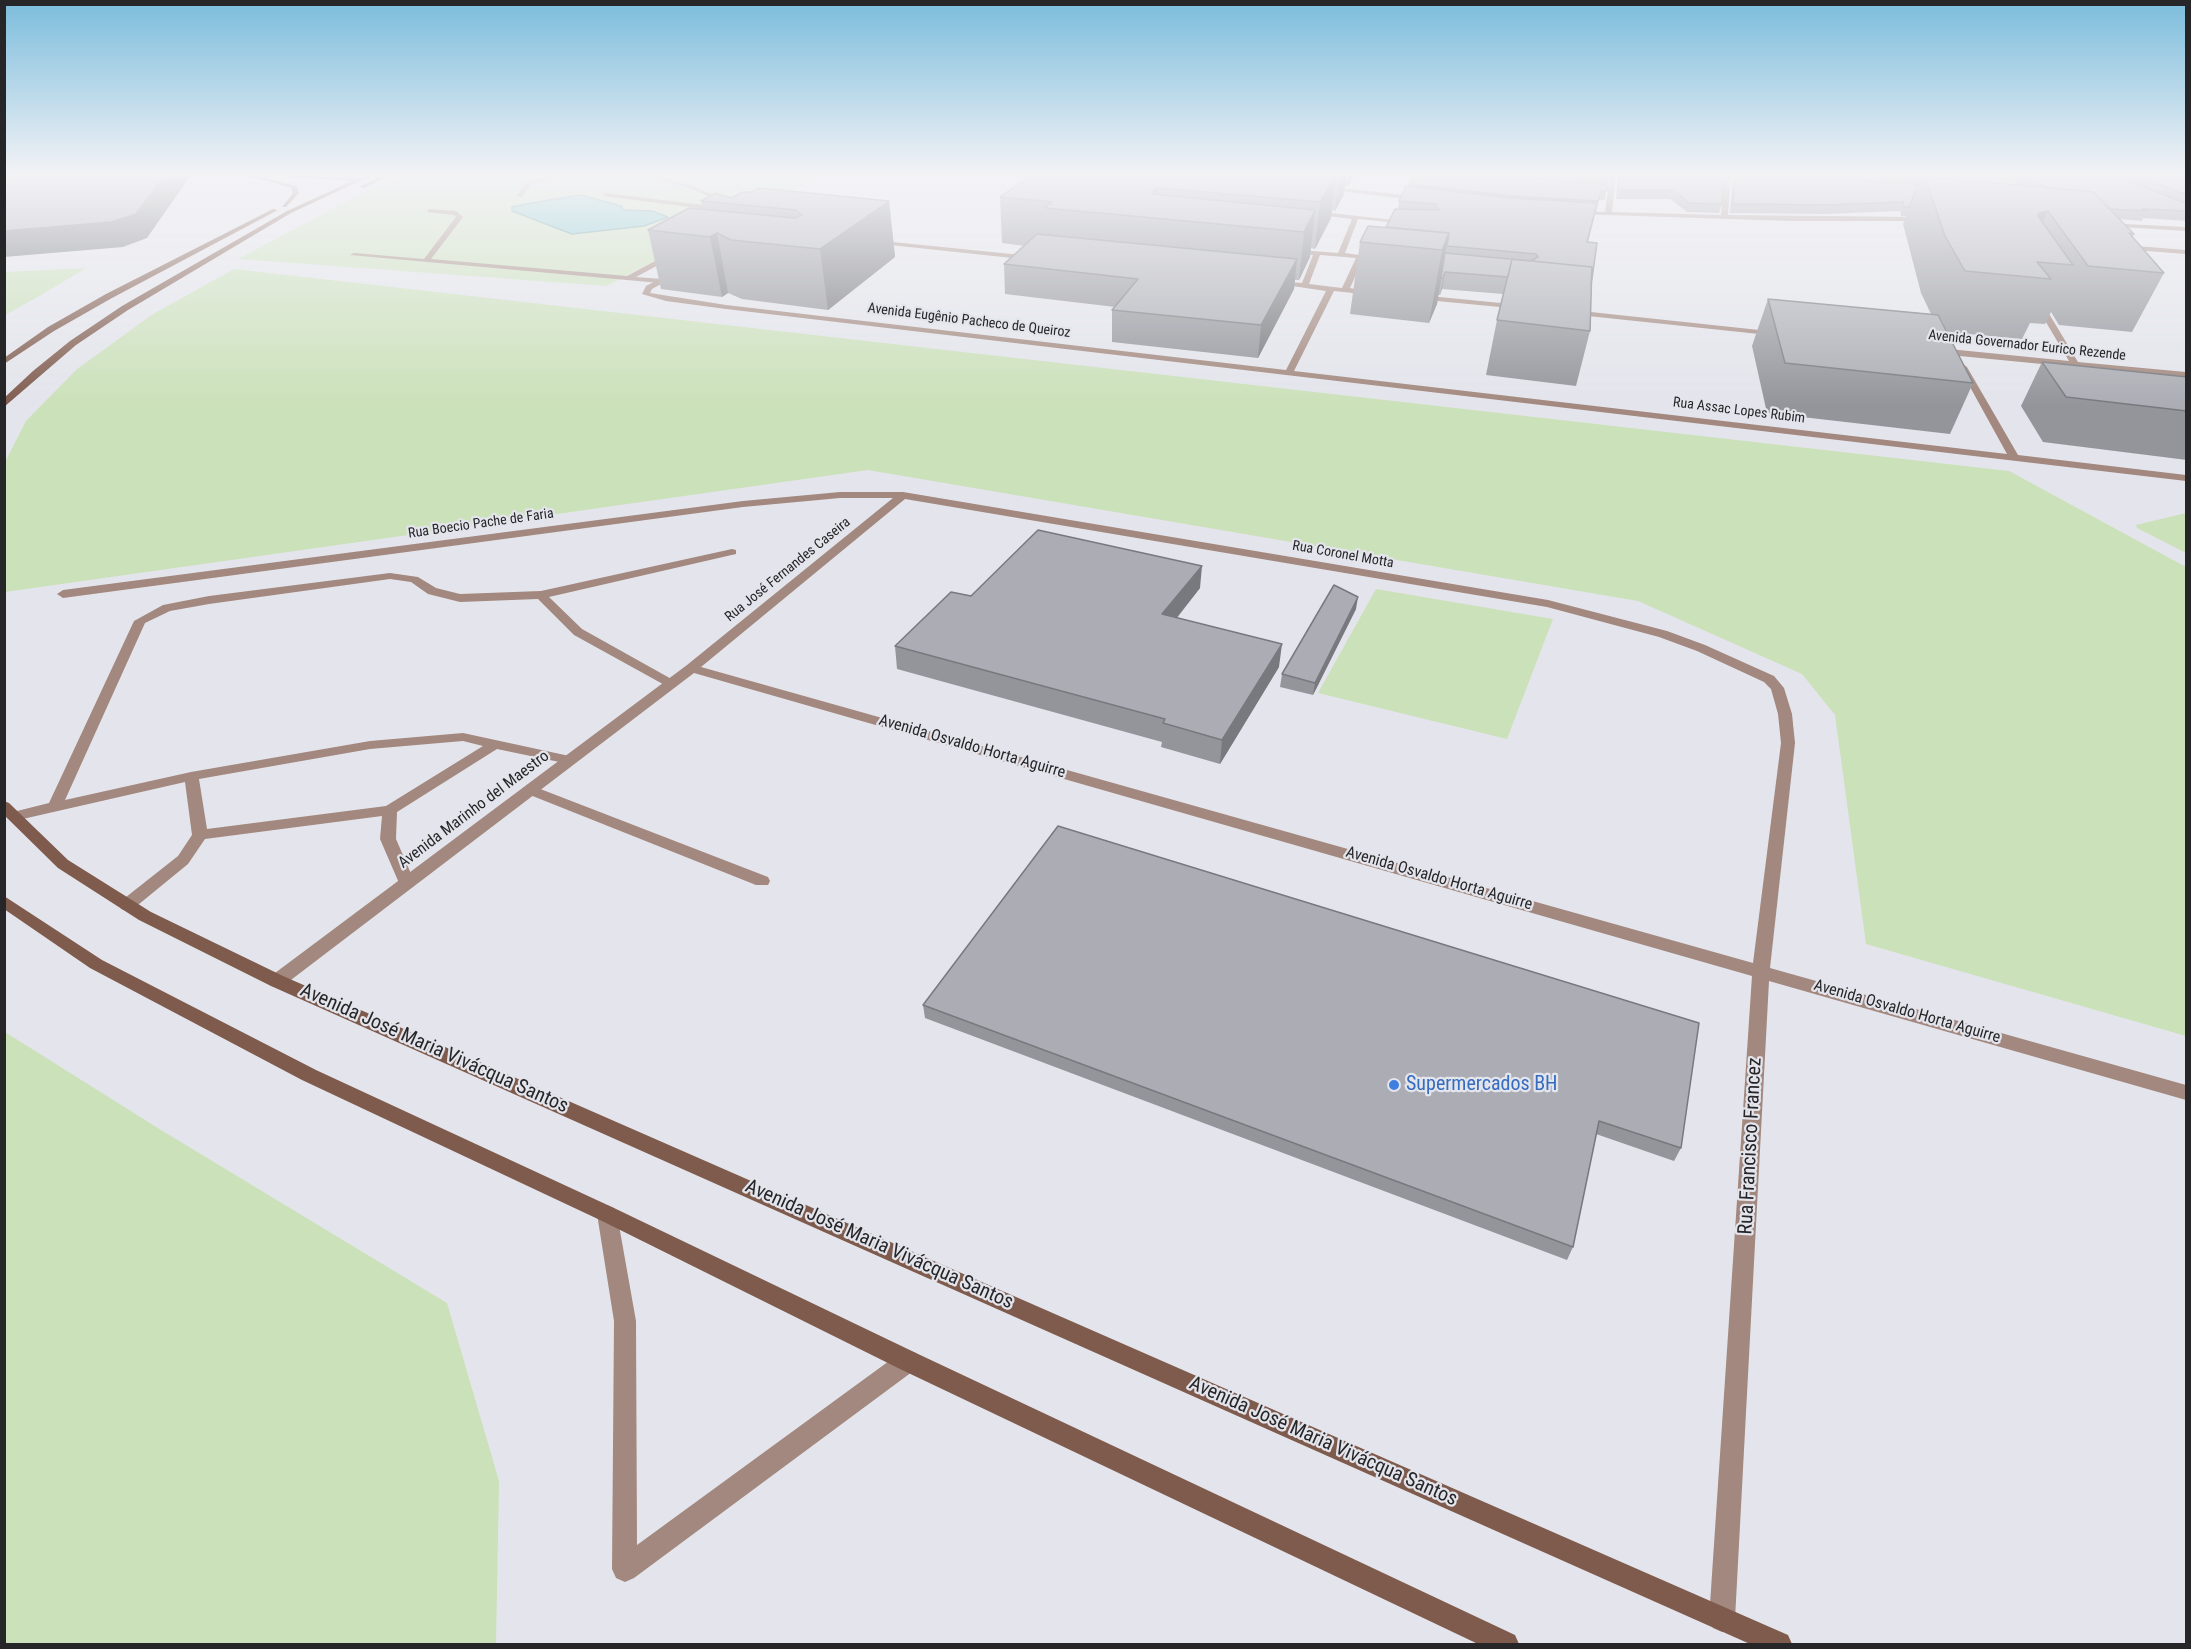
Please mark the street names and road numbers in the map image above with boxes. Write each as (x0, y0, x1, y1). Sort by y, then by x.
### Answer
street label: Avenida Eugênio Pacheco de Queiroz (867, 300, 1071, 342)
street label: Avenida Governador Eurico Rezende (1927, 327, 2127, 365)
street label: Rua Assac Lopes Rubim (1672, 395, 1806, 427)
street label: Rua Boecio Pache de Faria (407, 505, 555, 543)
street label: Rua José Fernandes Caseira (722, 514, 854, 626)
street label: Rua Coronel Motta (1291, 538, 1395, 572)
street label: Avenida Osvaldo Horta Aguirre (876, 711, 1068, 783)
street label: Avenida Marinho del Maestro (395, 747, 553, 873)
street label: Avenida Osvaldo Horta Aguirre (1343, 843, 1535, 915)
street label: Avenida Osvaldo Horta Aguirre (1811, 976, 2003, 1048)
street label: Avenida José Maria Vivácqua Santos (296, 979, 572, 1119)
street label: Rua Francisco Francez (1734, 1057, 1768, 1235)
street label: Avenida José Maria Vivácqua Santos (741, 1175, 1017, 1315)
street label: Avenida José Maria Vivácqua Santos (1185, 1372, 1461, 1512)

